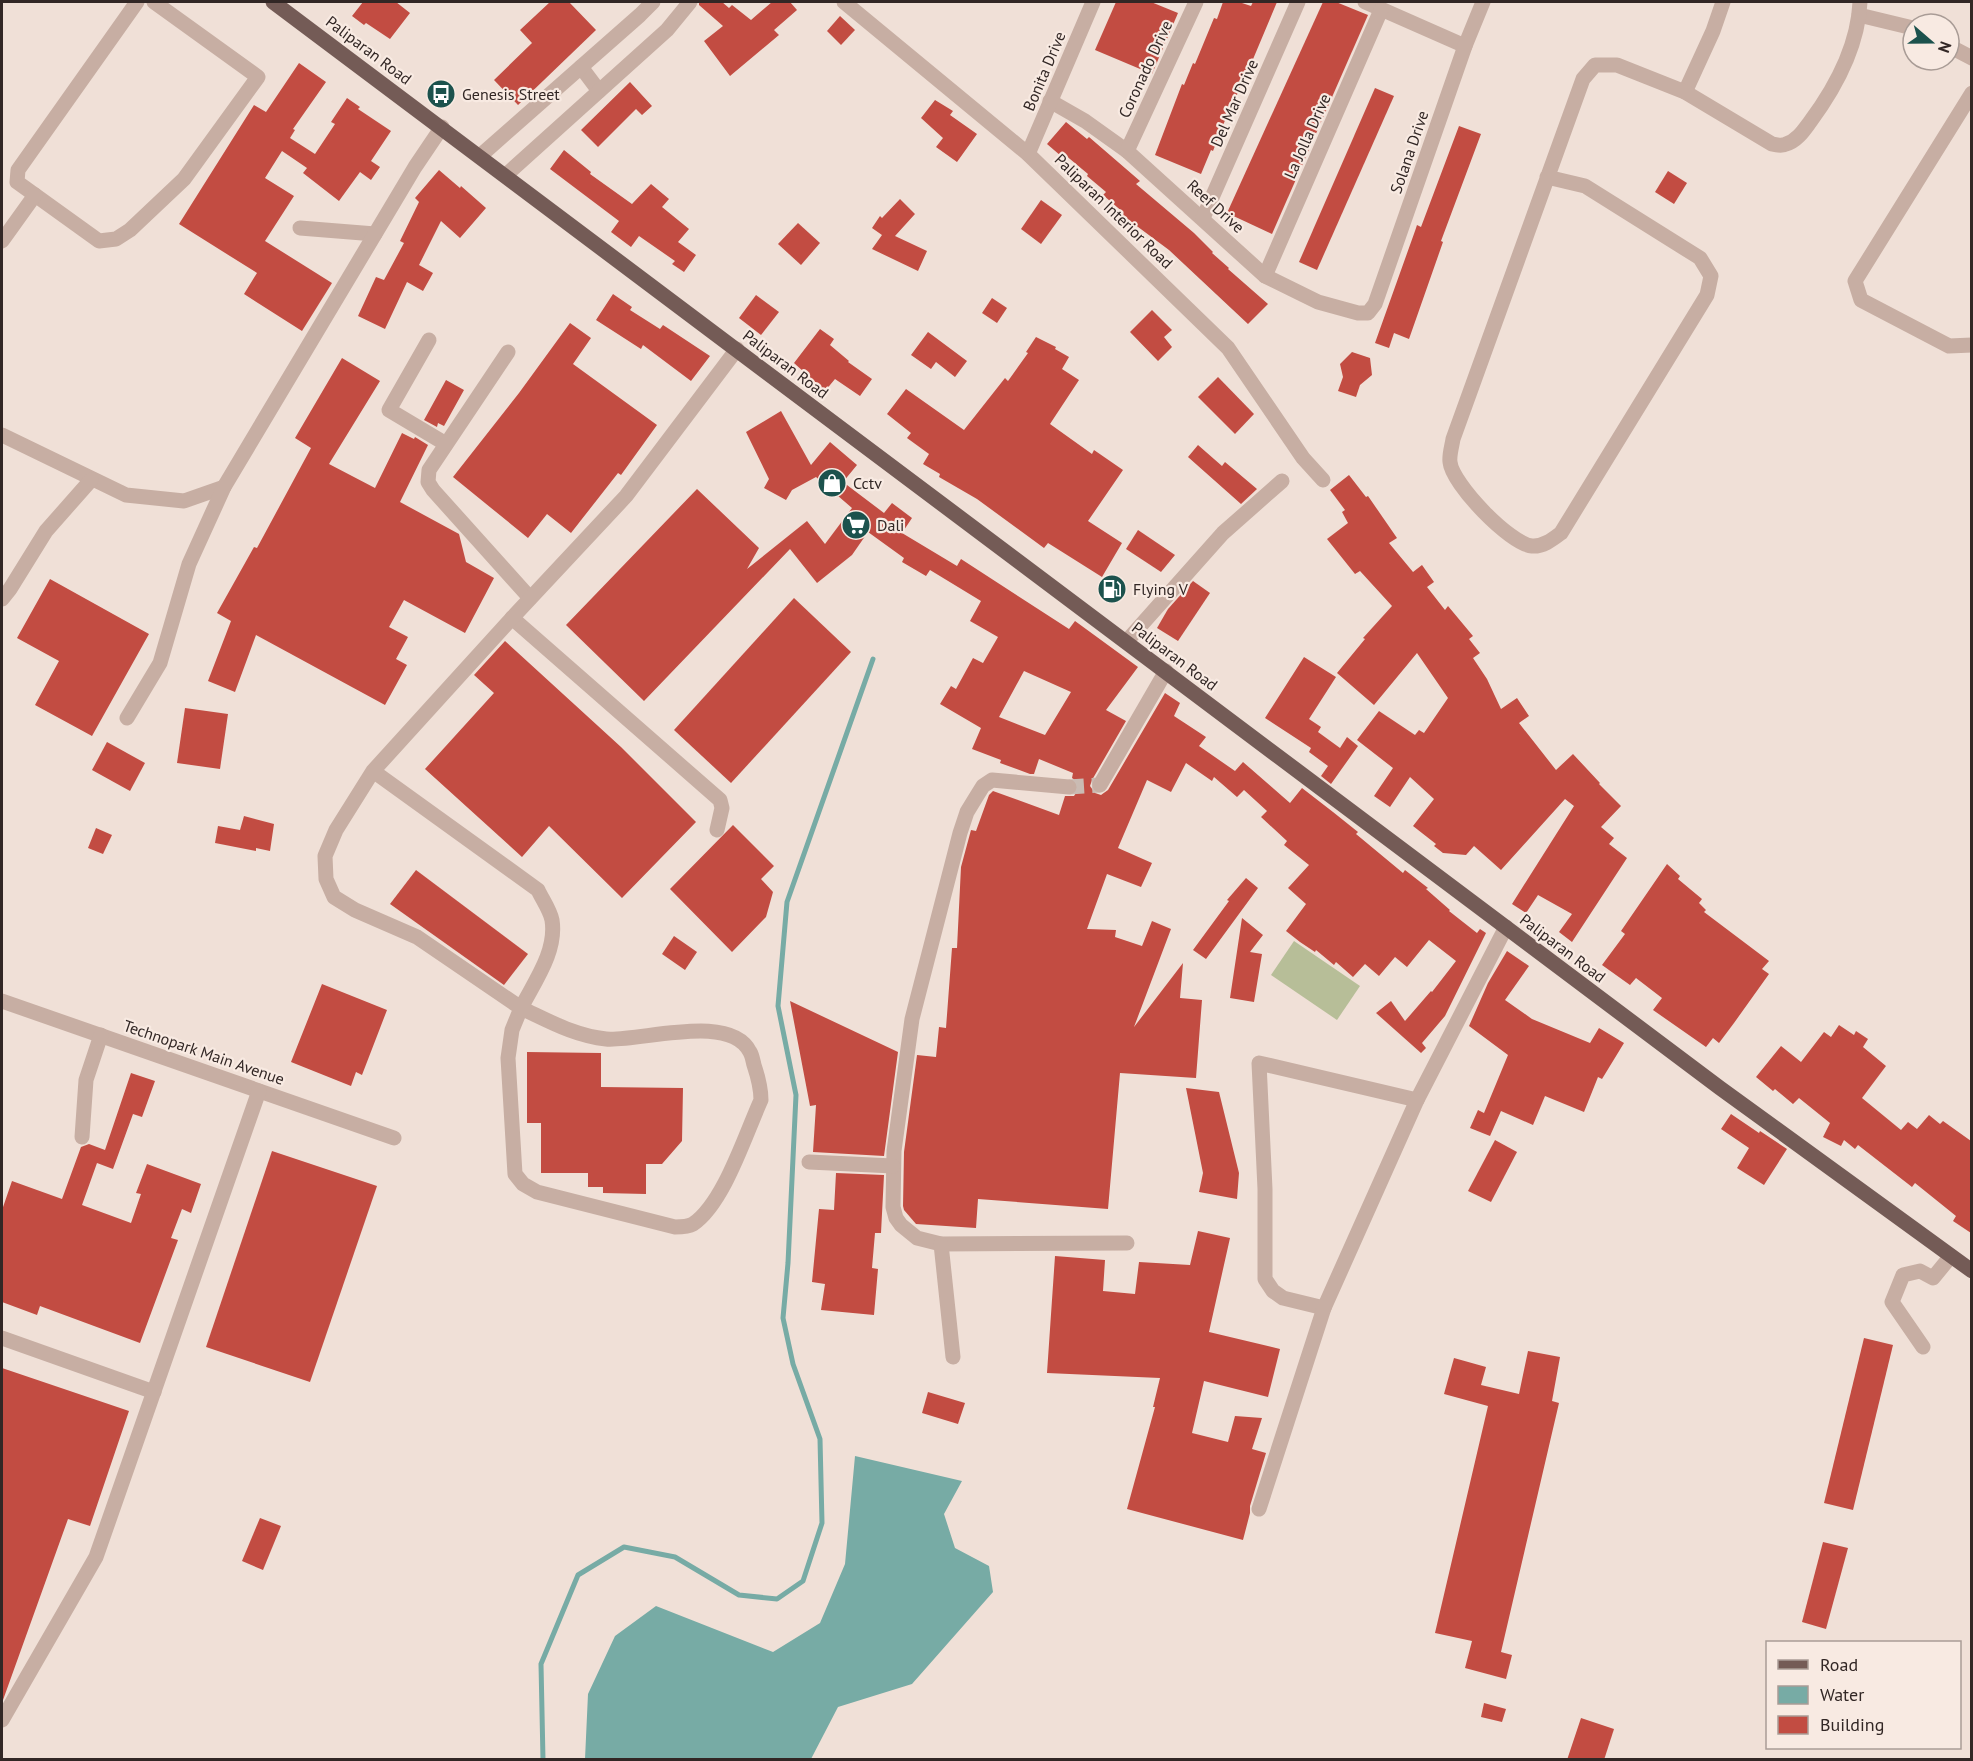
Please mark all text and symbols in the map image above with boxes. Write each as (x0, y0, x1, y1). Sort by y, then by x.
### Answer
street label: Paliparan Road (322, 11, 416, 89)
north arrow (1901, 12, 1961, 72)
street label: Coronado Drive (1114, 17, 1176, 121)
street label: Bonita Drive (1018, 28, 1070, 114)
text: N (1934, 39, 1956, 55)
street label: Del Mar Drive (1206, 56, 1262, 150)
bus stop icon: Genesis Street (425, 78, 457, 110)
place label: Genesis Street (462, 84, 560, 104)
street label: La Jolla Drive (1279, 90, 1335, 182)
street label: Solana Drive (1385, 108, 1433, 196)
street label: Paliparan Interior Road (1051, 149, 1177, 273)
street label: Reef Drive (1183, 175, 1249, 237)
street label: Paliparan Road (739, 325, 833, 403)
shop icon: Cctv (816, 467, 848, 499)
place label: Cctv (853, 473, 882, 493)
supermarket icon: Dali (840, 509, 872, 541)
place label: Dali (877, 515, 904, 535)
fuel station icon: Flying V (1096, 573, 1128, 605)
place label: Flying V (1133, 579, 1189, 599)
street label: Paliparan Road (1128, 617, 1222, 695)
street label: Paliparan Road (1516, 909, 1610, 987)
street label: Technopark Main Avenue (121, 1015, 287, 1089)
legend (1766, 1641, 1961, 1749)
text: Road (1820, 1653, 1858, 1676)
text: Water (1820, 1683, 1864, 1706)
text: Building (1820, 1713, 1884, 1736)

